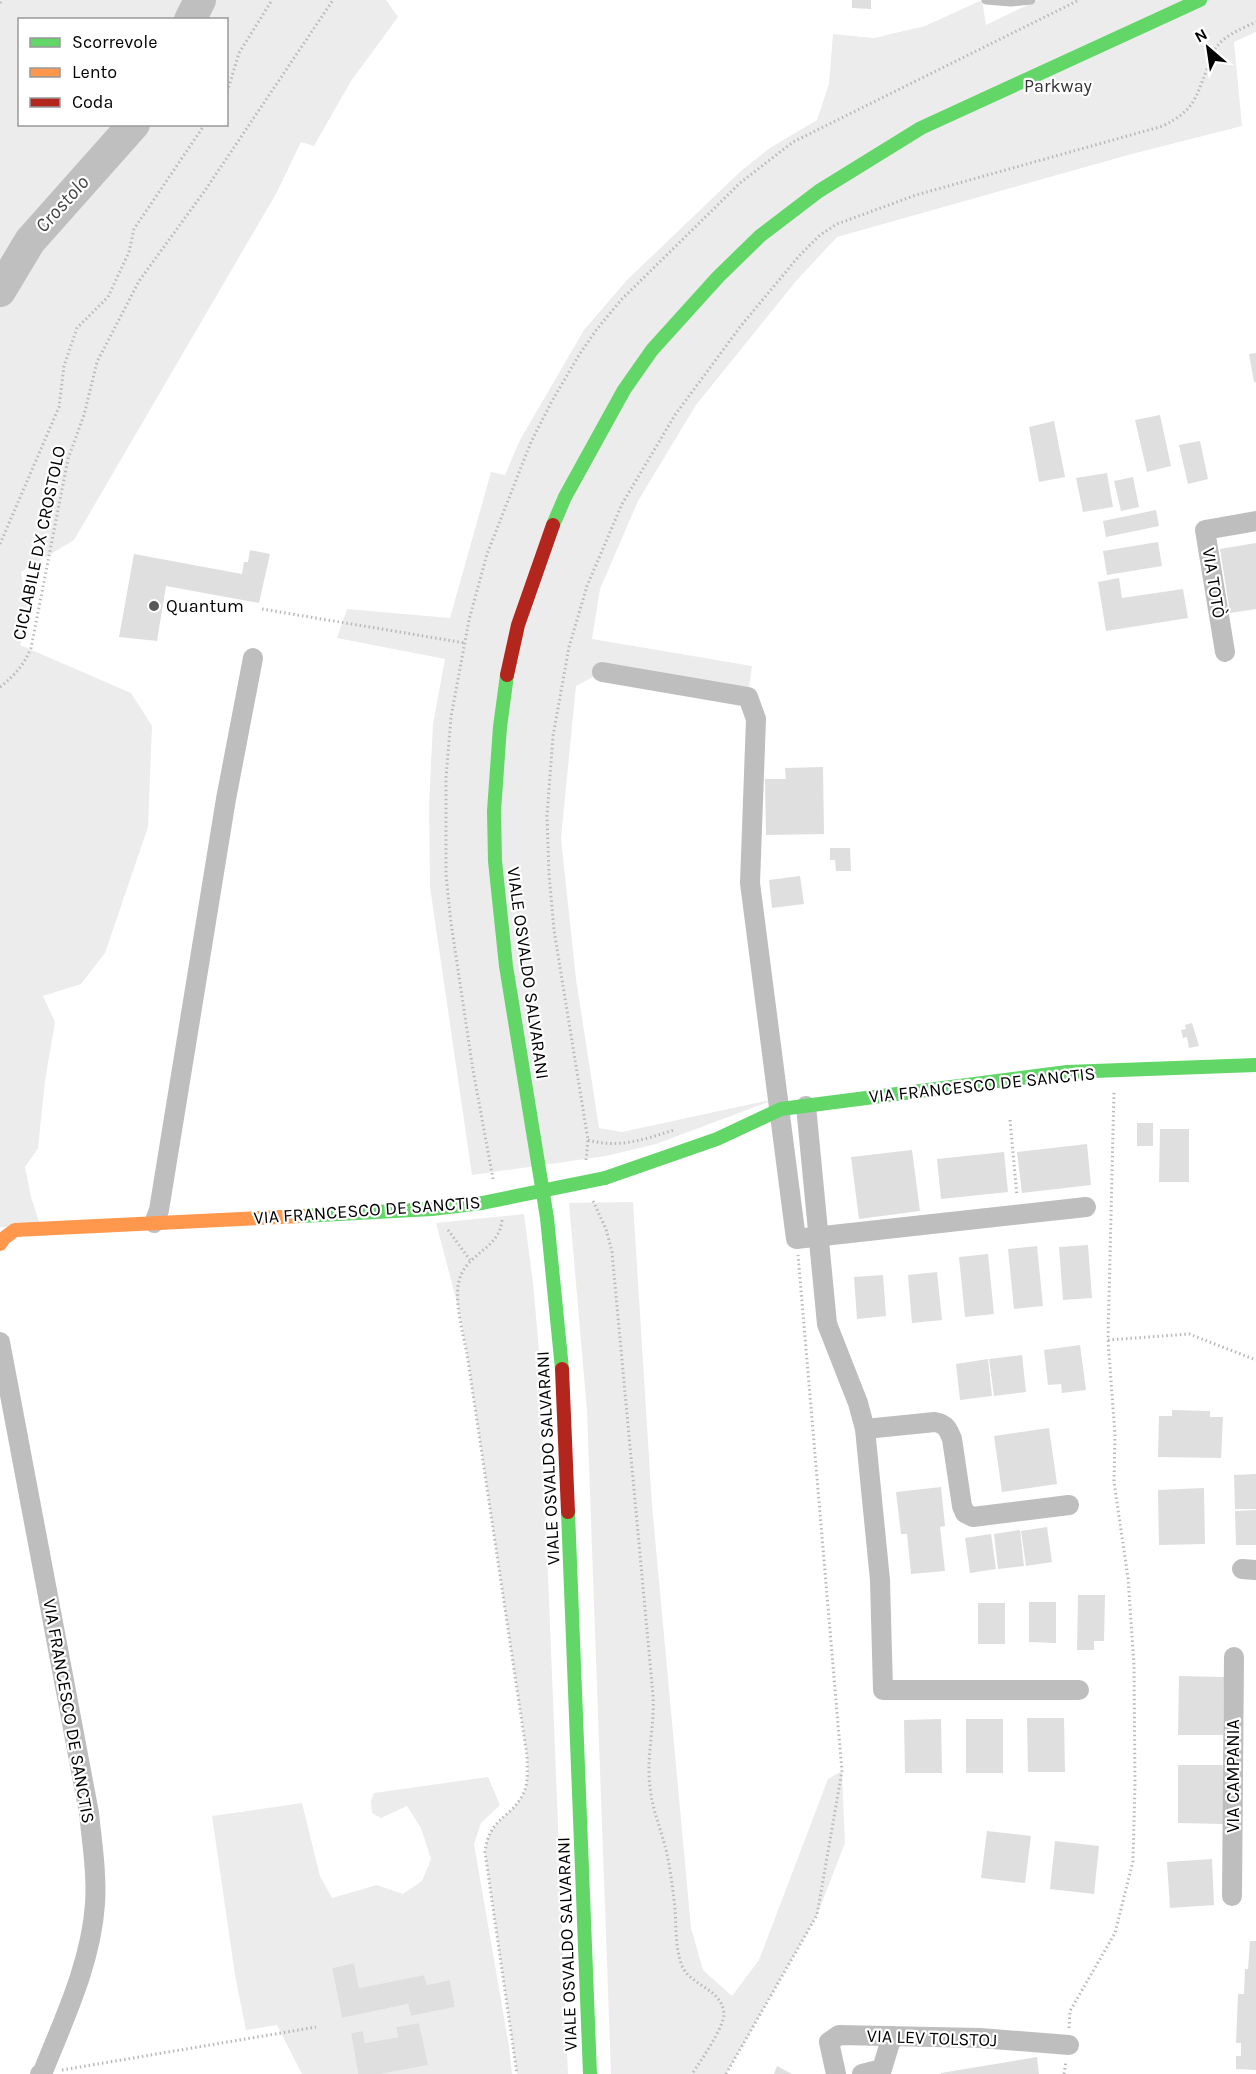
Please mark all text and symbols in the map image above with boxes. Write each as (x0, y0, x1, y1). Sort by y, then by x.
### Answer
legend (18, 18, 228, 126)
north arrow (1178, 18, 1238, 78)
text: N (1191, 24, 1211, 46)
text: Scorrevole (72, 31, 157, 53)
text: Lento (72, 61, 117, 83)
park label: Parkway (1024, 75, 1093, 97)
text: Coda (72, 91, 113, 113)
water label: Crostolo (30, 171, 94, 237)
street label: CICLABILE DX CROSTOLO (8, 444, 70, 642)
street label: VIA TOTÒ (1198, 546, 1231, 620)
place label: Quantum (166, 595, 244, 617)
marker: Quantum (147, 599, 161, 613)
street label: VIALE OSVALDO SALVARANI (502, 865, 554, 1081)
street label: VIA FRANCESCO DE SANCTIS (868, 1062, 1096, 1108)
street label: VIA FRANCESCO DE SANCTIS (253, 1191, 481, 1229)
street label: VIALE OSVALDO SALVARANI (531, 1350, 565, 1566)
street label: VIA FRANCESCO DE SANCTIS (38, 1597, 100, 1825)
street label: VIA CAMPANIA (1222, 1719, 1244, 1833)
street label: VIALE OSVALDO SALVARANI (552, 1837, 582, 2051)
street label: VIA LEV TOLSTOJ (866, 2025, 998, 2051)

